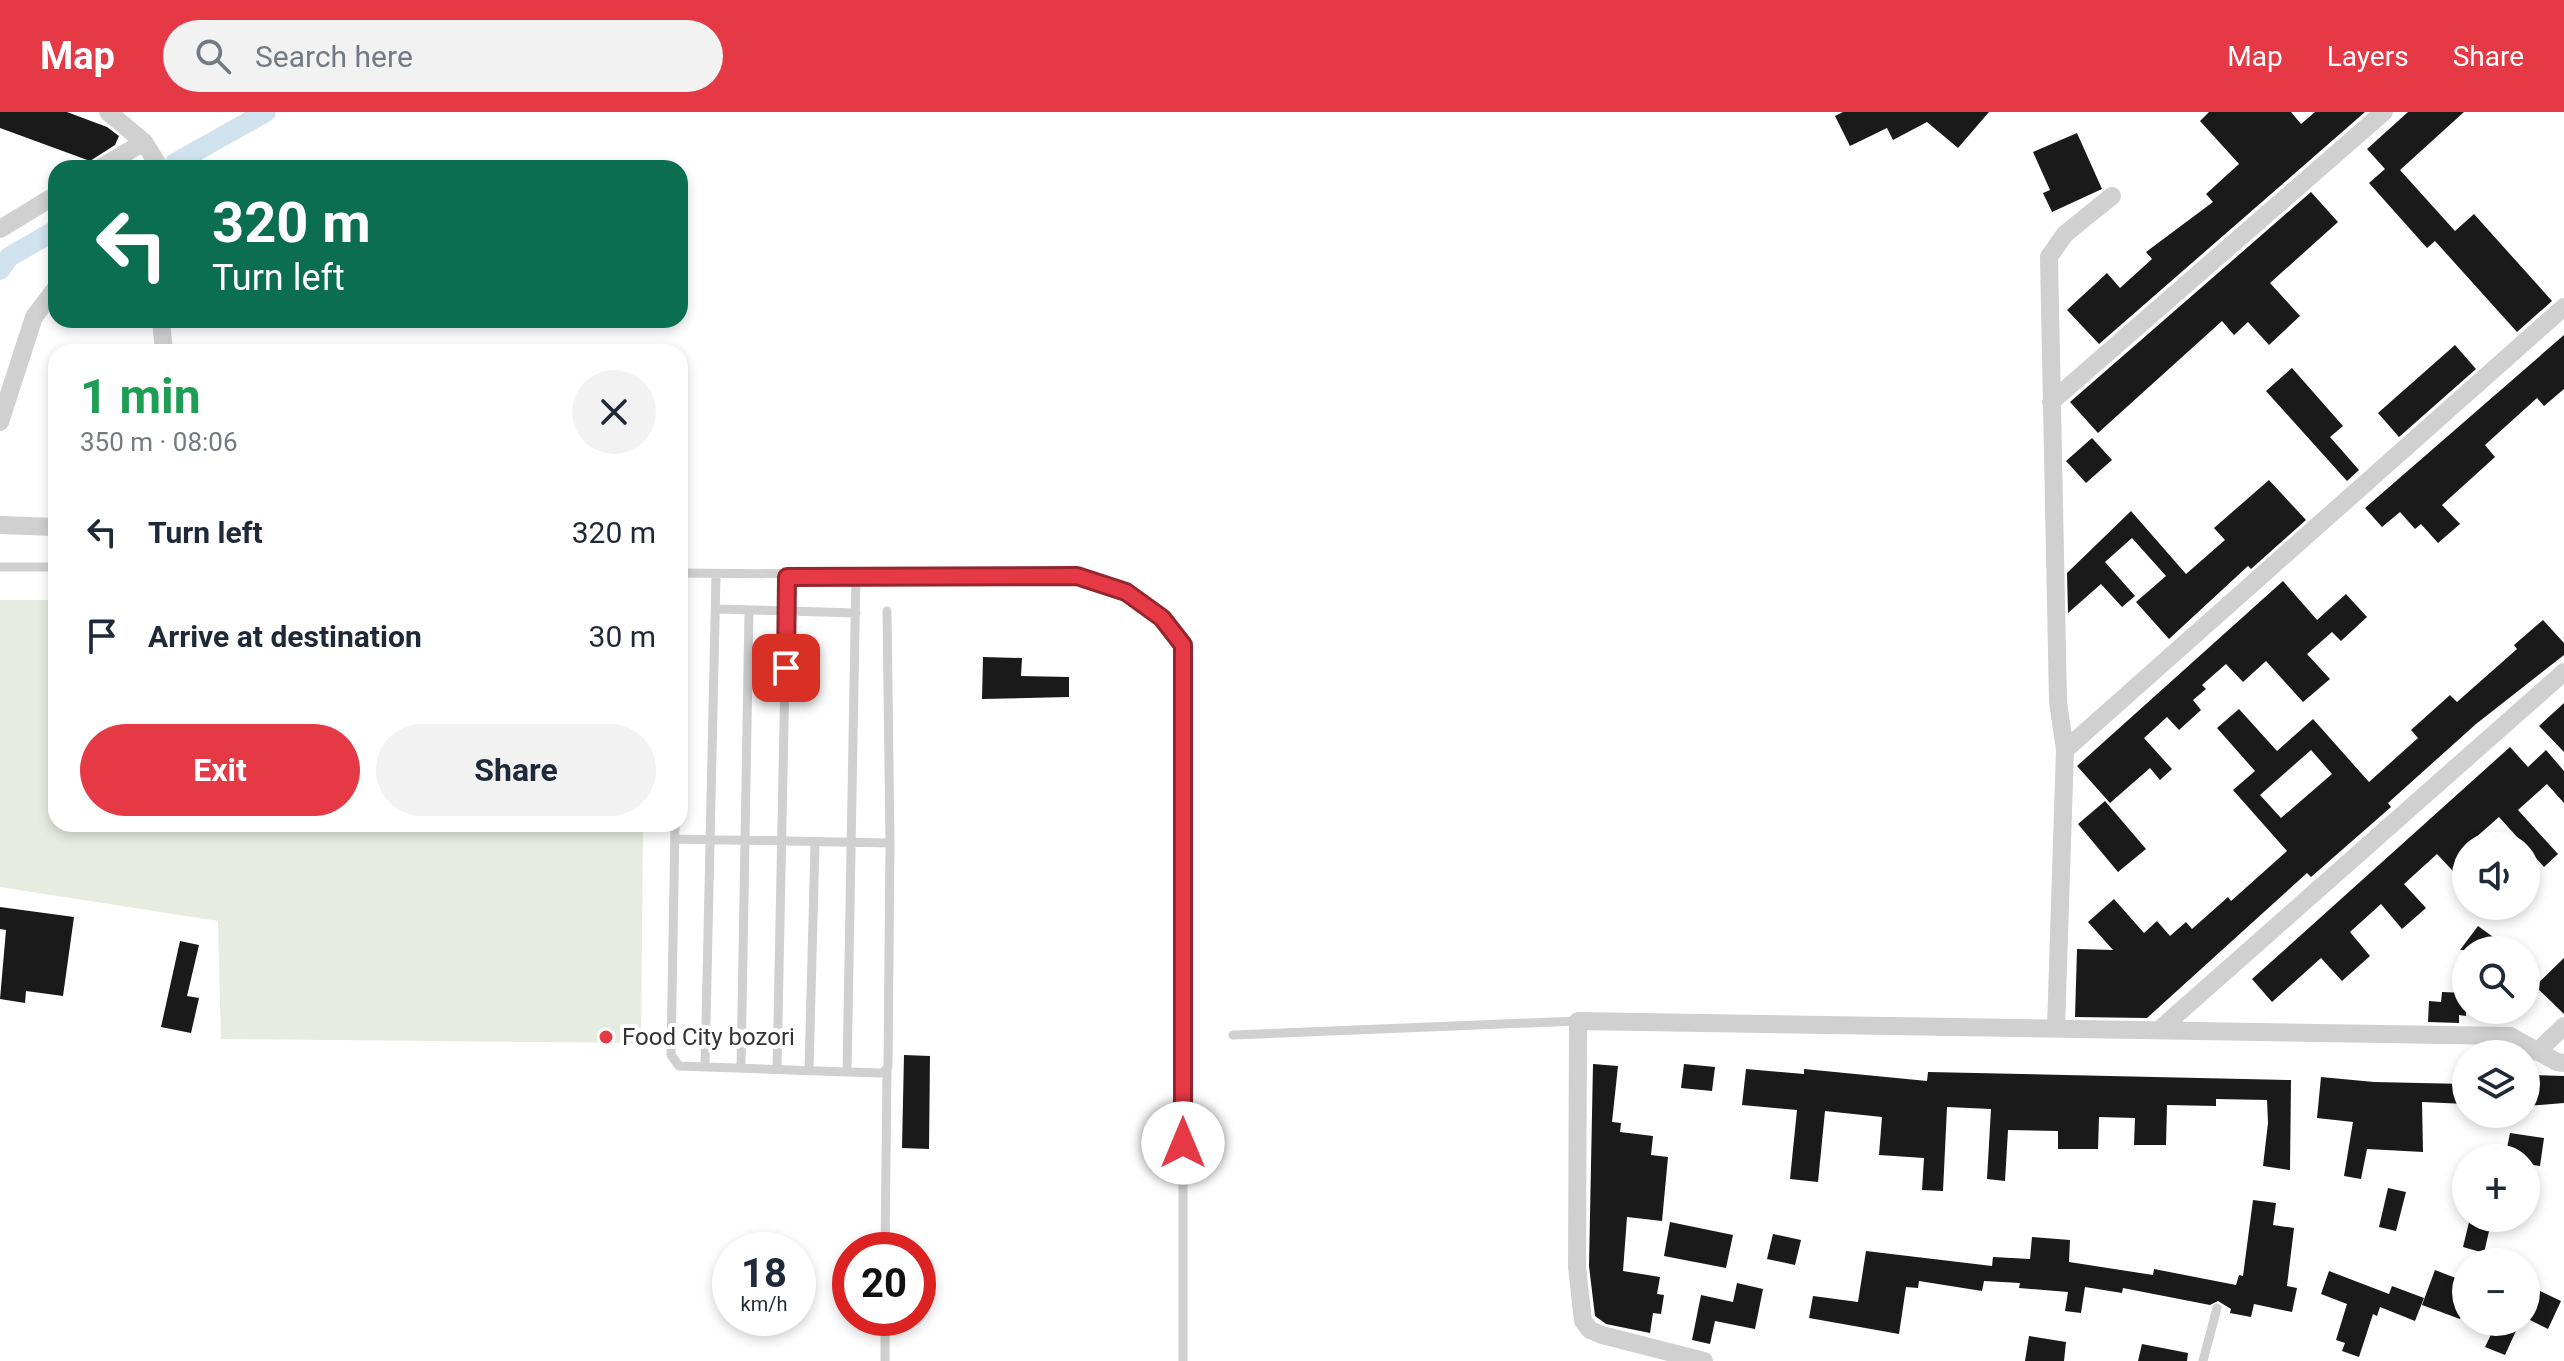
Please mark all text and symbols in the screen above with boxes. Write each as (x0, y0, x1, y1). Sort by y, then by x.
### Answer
search box (163, 20, 723, 92)
text: Map (40, 34, 115, 78)
icon: search (191, 34, 235, 78)
text: Search here (255, 39, 413, 74)
text: Map (2227, 40, 2283, 73)
text: Layers (2327, 40, 2409, 73)
text: Share (2453, 40, 2524, 73)
text: 320 m (212, 190, 371, 256)
icon: left (80, 192, 184, 296)
text: Turn left (212, 257, 345, 299)
text: 1 min (80, 368, 201, 425)
button: close (572, 370, 656, 454)
text: 350 m · 08:06 (80, 427, 238, 457)
icon: left (80, 510, 124, 554)
text: Turn left (148, 515, 263, 550)
text: 320 m (572, 515, 656, 550)
icon: arrive (80, 614, 124, 658)
text: Arrive at destination (148, 619, 422, 654)
text: 30 m (589, 619, 656, 654)
pin (752, 634, 820, 702)
icon: arrive (764, 646, 808, 690)
button: Exit (80, 724, 360, 816)
button: Share (376, 724, 656, 816)
map controls (2452, 832, 2540, 1336)
button: sound (2452, 832, 2540, 920)
button: search (2452, 936, 2540, 1024)
place label: Food City bozori (622, 1023, 795, 1051)
marker: Food City bozori (597, 1028, 615, 1046)
button: layers (2452, 1040, 2540, 1128)
position arrow (1141, 1101, 1225, 1185)
button: + (2452, 1144, 2540, 1232)
speed limit sign: 20 (832, 1232, 936, 1336)
button: − (2452, 1248, 2540, 1336)
text: 18 (741, 1250, 787, 1297)
text: km/h (741, 1292, 787, 1316)

